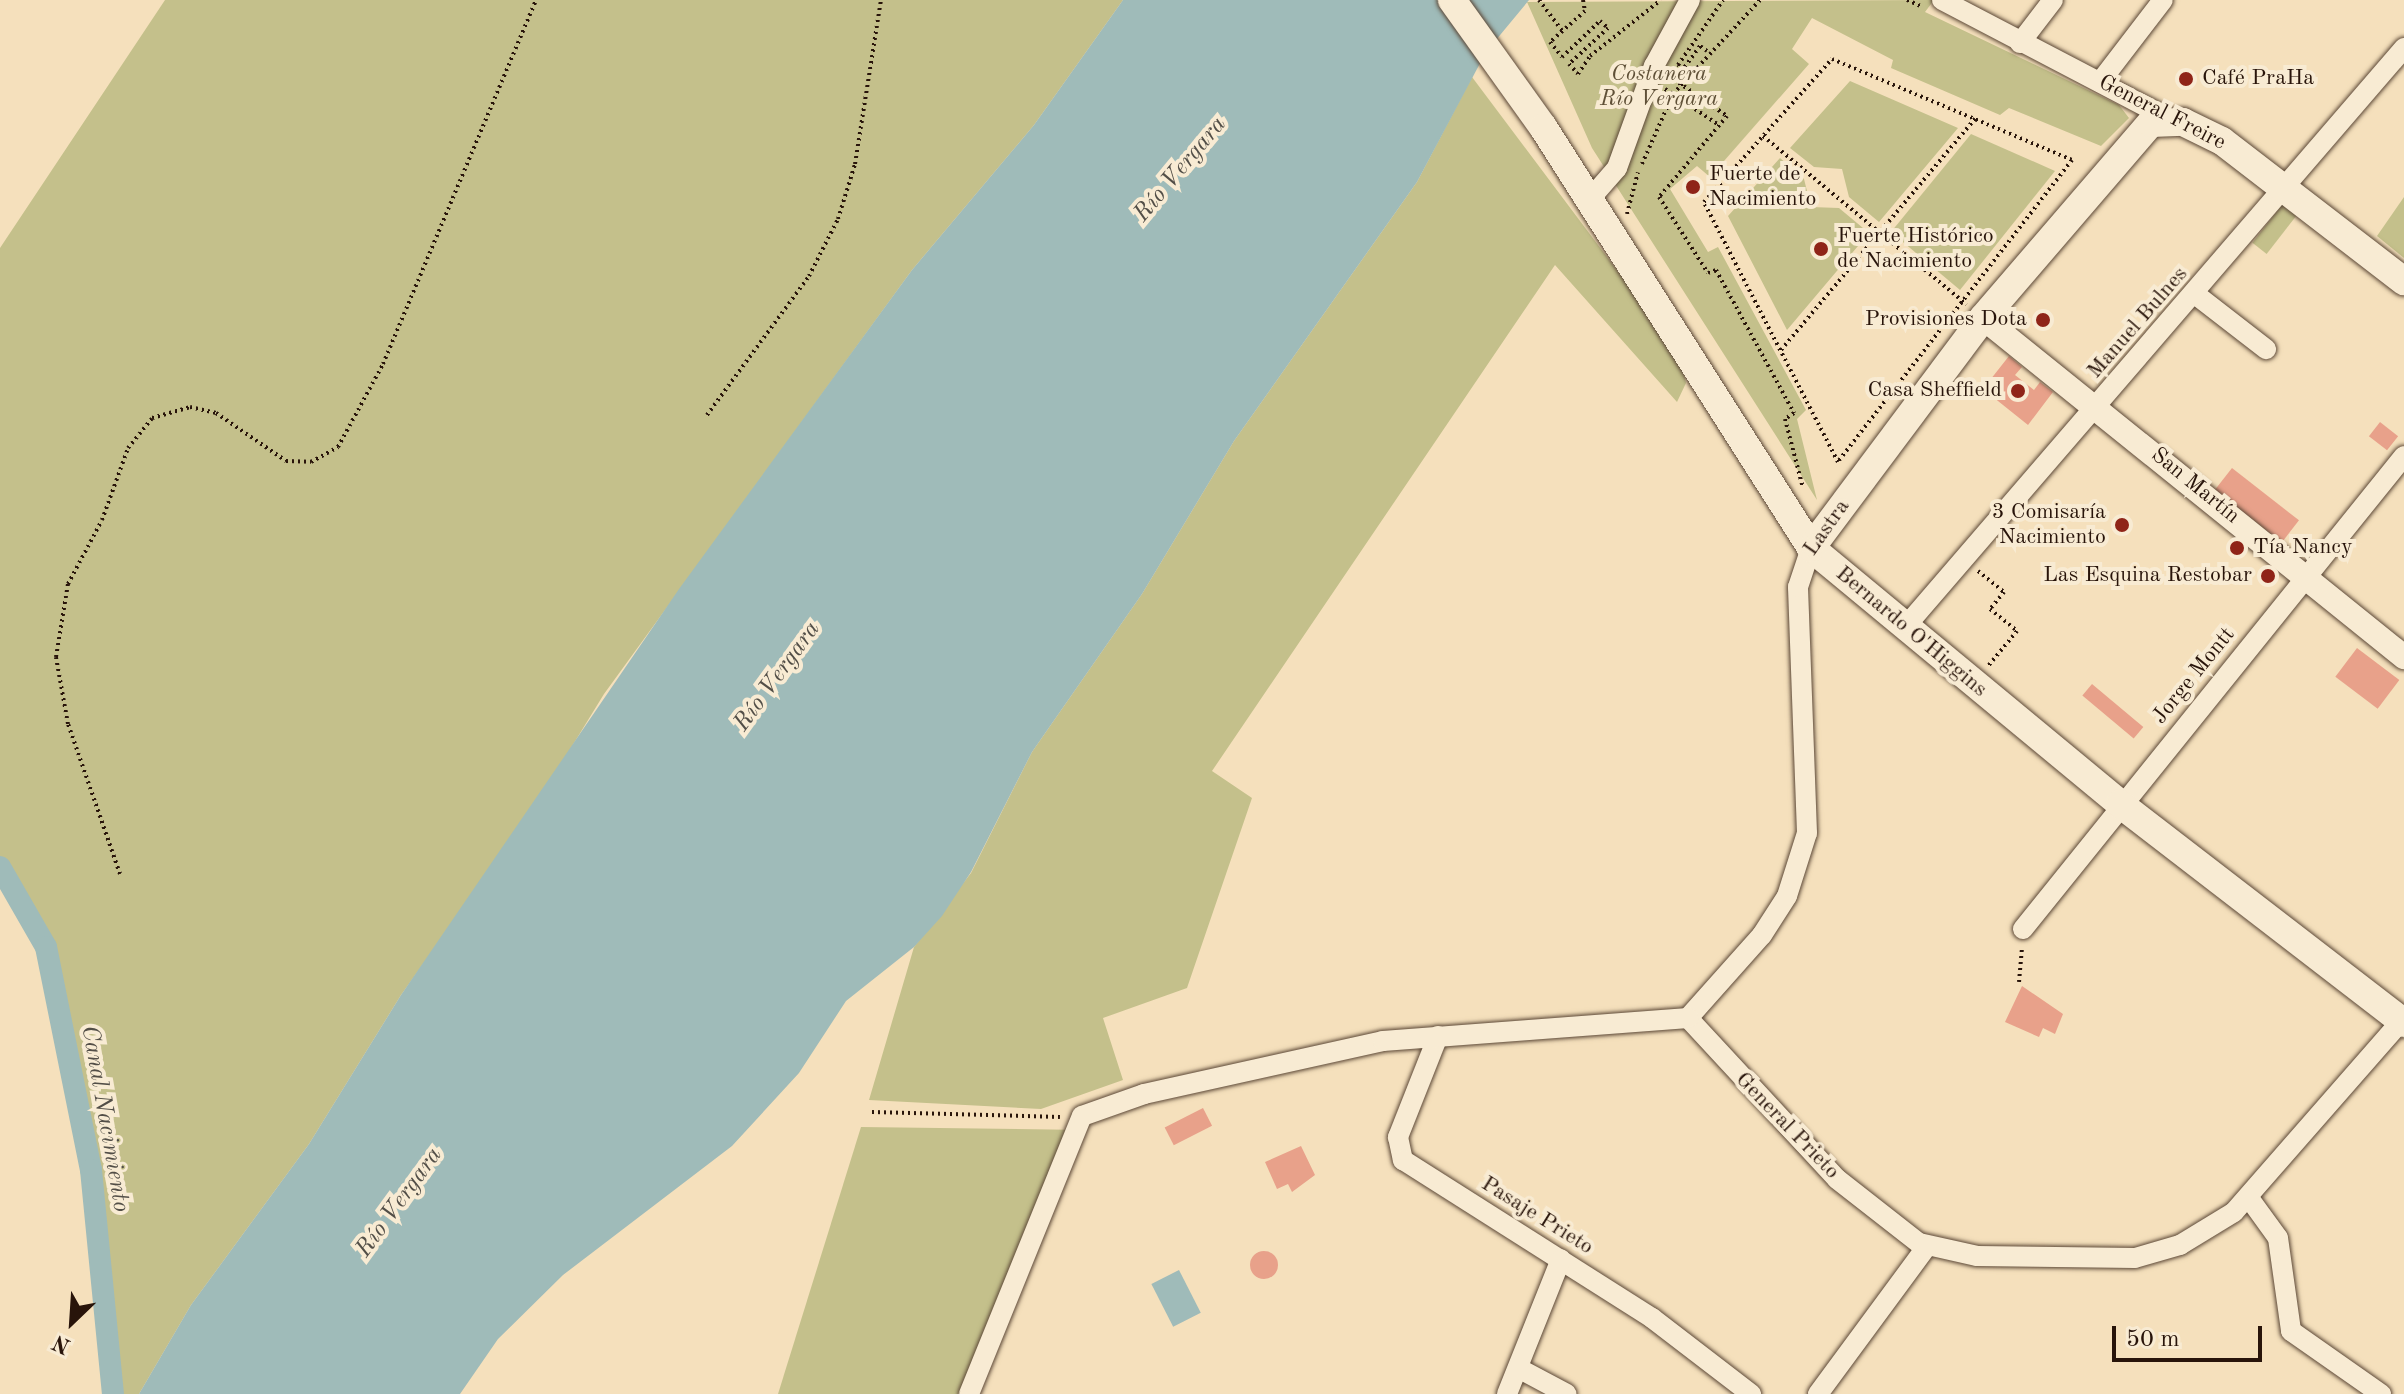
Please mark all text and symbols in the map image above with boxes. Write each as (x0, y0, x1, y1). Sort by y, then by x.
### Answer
park label: Costanera Río Vergara (1600, 61, 1718, 112)
place label: Café PraHa (2202, 66, 2314, 92)
street label: General Freire (2094, 70, 2230, 156)
marker: Café PraHa (2177, 70, 2195, 88)
water label: Río Vergara (1129, 111, 1233, 229)
place label: Fuerte de Nacimiento (1709, 161, 1816, 212)
marker: Fuerte de Nacimiento (1684, 178, 1702, 196)
place label: Fuerte Histórico de Nacimiento (1837, 223, 1994, 274)
marker: Fuerte Histórico de Nacimiento (1812, 240, 1830, 258)
street label: Manuel Bulnes (2082, 262, 2194, 384)
place label: Provisiones Dota (1865, 307, 2027, 333)
marker: Provisiones Dota (2034, 311, 2052, 329)
place label: Casa Sheffield (1868, 378, 2002, 404)
marker: Casa Sheffield (2009, 382, 2027, 400)
street label: San Martín (2145, 442, 2245, 530)
street label: Lastra (1798, 495, 1856, 561)
place label: 3 Comisaría Nacimiento (1992, 499, 2106, 550)
marker: 3 Comisaría Nacimiento (2113, 516, 2131, 534)
place label: Tía Nancy (2253, 535, 2353, 561)
marker: Tía Nancy (2228, 539, 2246, 557)
street label: Bernardo O'Higgins (1830, 561, 1992, 703)
place label: Las Esquina Restobar (2043, 563, 2252, 589)
marker: Las Esquina Restobar (2259, 567, 2277, 585)
water label: Río Vergara (728, 616, 828, 738)
street label: Jorge Montt (2147, 622, 2241, 730)
water label: Canal Nacimiento (73, 1023, 135, 1215)
street label: General Prieto (1729, 1067, 1845, 1185)
water label: Río Vergara (350, 1142, 450, 1264)
street label: Pasaje Prieto (1476, 1171, 1598, 1261)
north arrow (32, 1282, 112, 1362)
scale bar (2116, 1310, 2266, 1360)
text: 50 m (2126, 1328, 2180, 1352)
text: N (50, 1330, 74, 1357)

